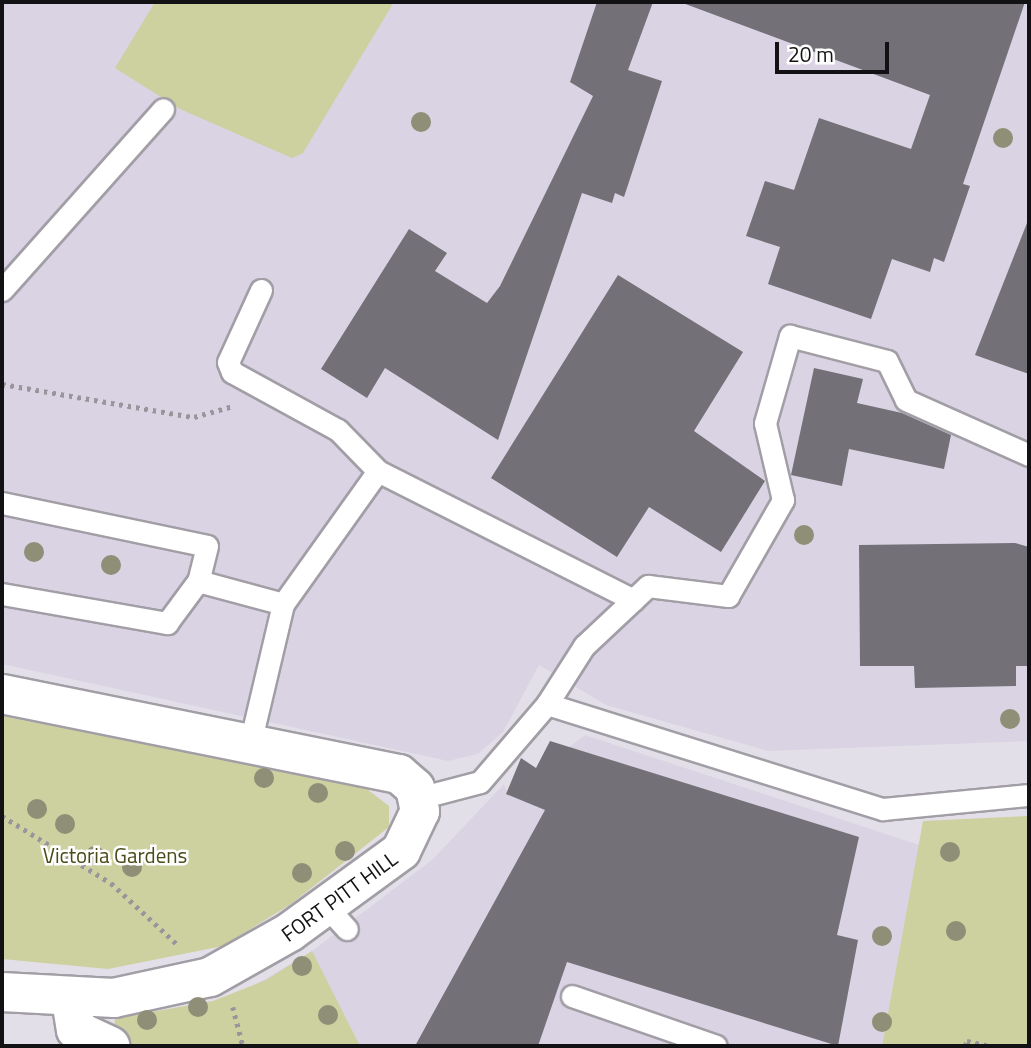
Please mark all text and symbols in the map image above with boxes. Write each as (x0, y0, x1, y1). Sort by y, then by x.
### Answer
scale bar (779, 28, 893, 72)
text: 20 m (788, 38, 834, 70)
park label: Victoria Gardens (43, 842, 187, 868)
street label: FORT PITT HILL (276, 846, 402, 946)

